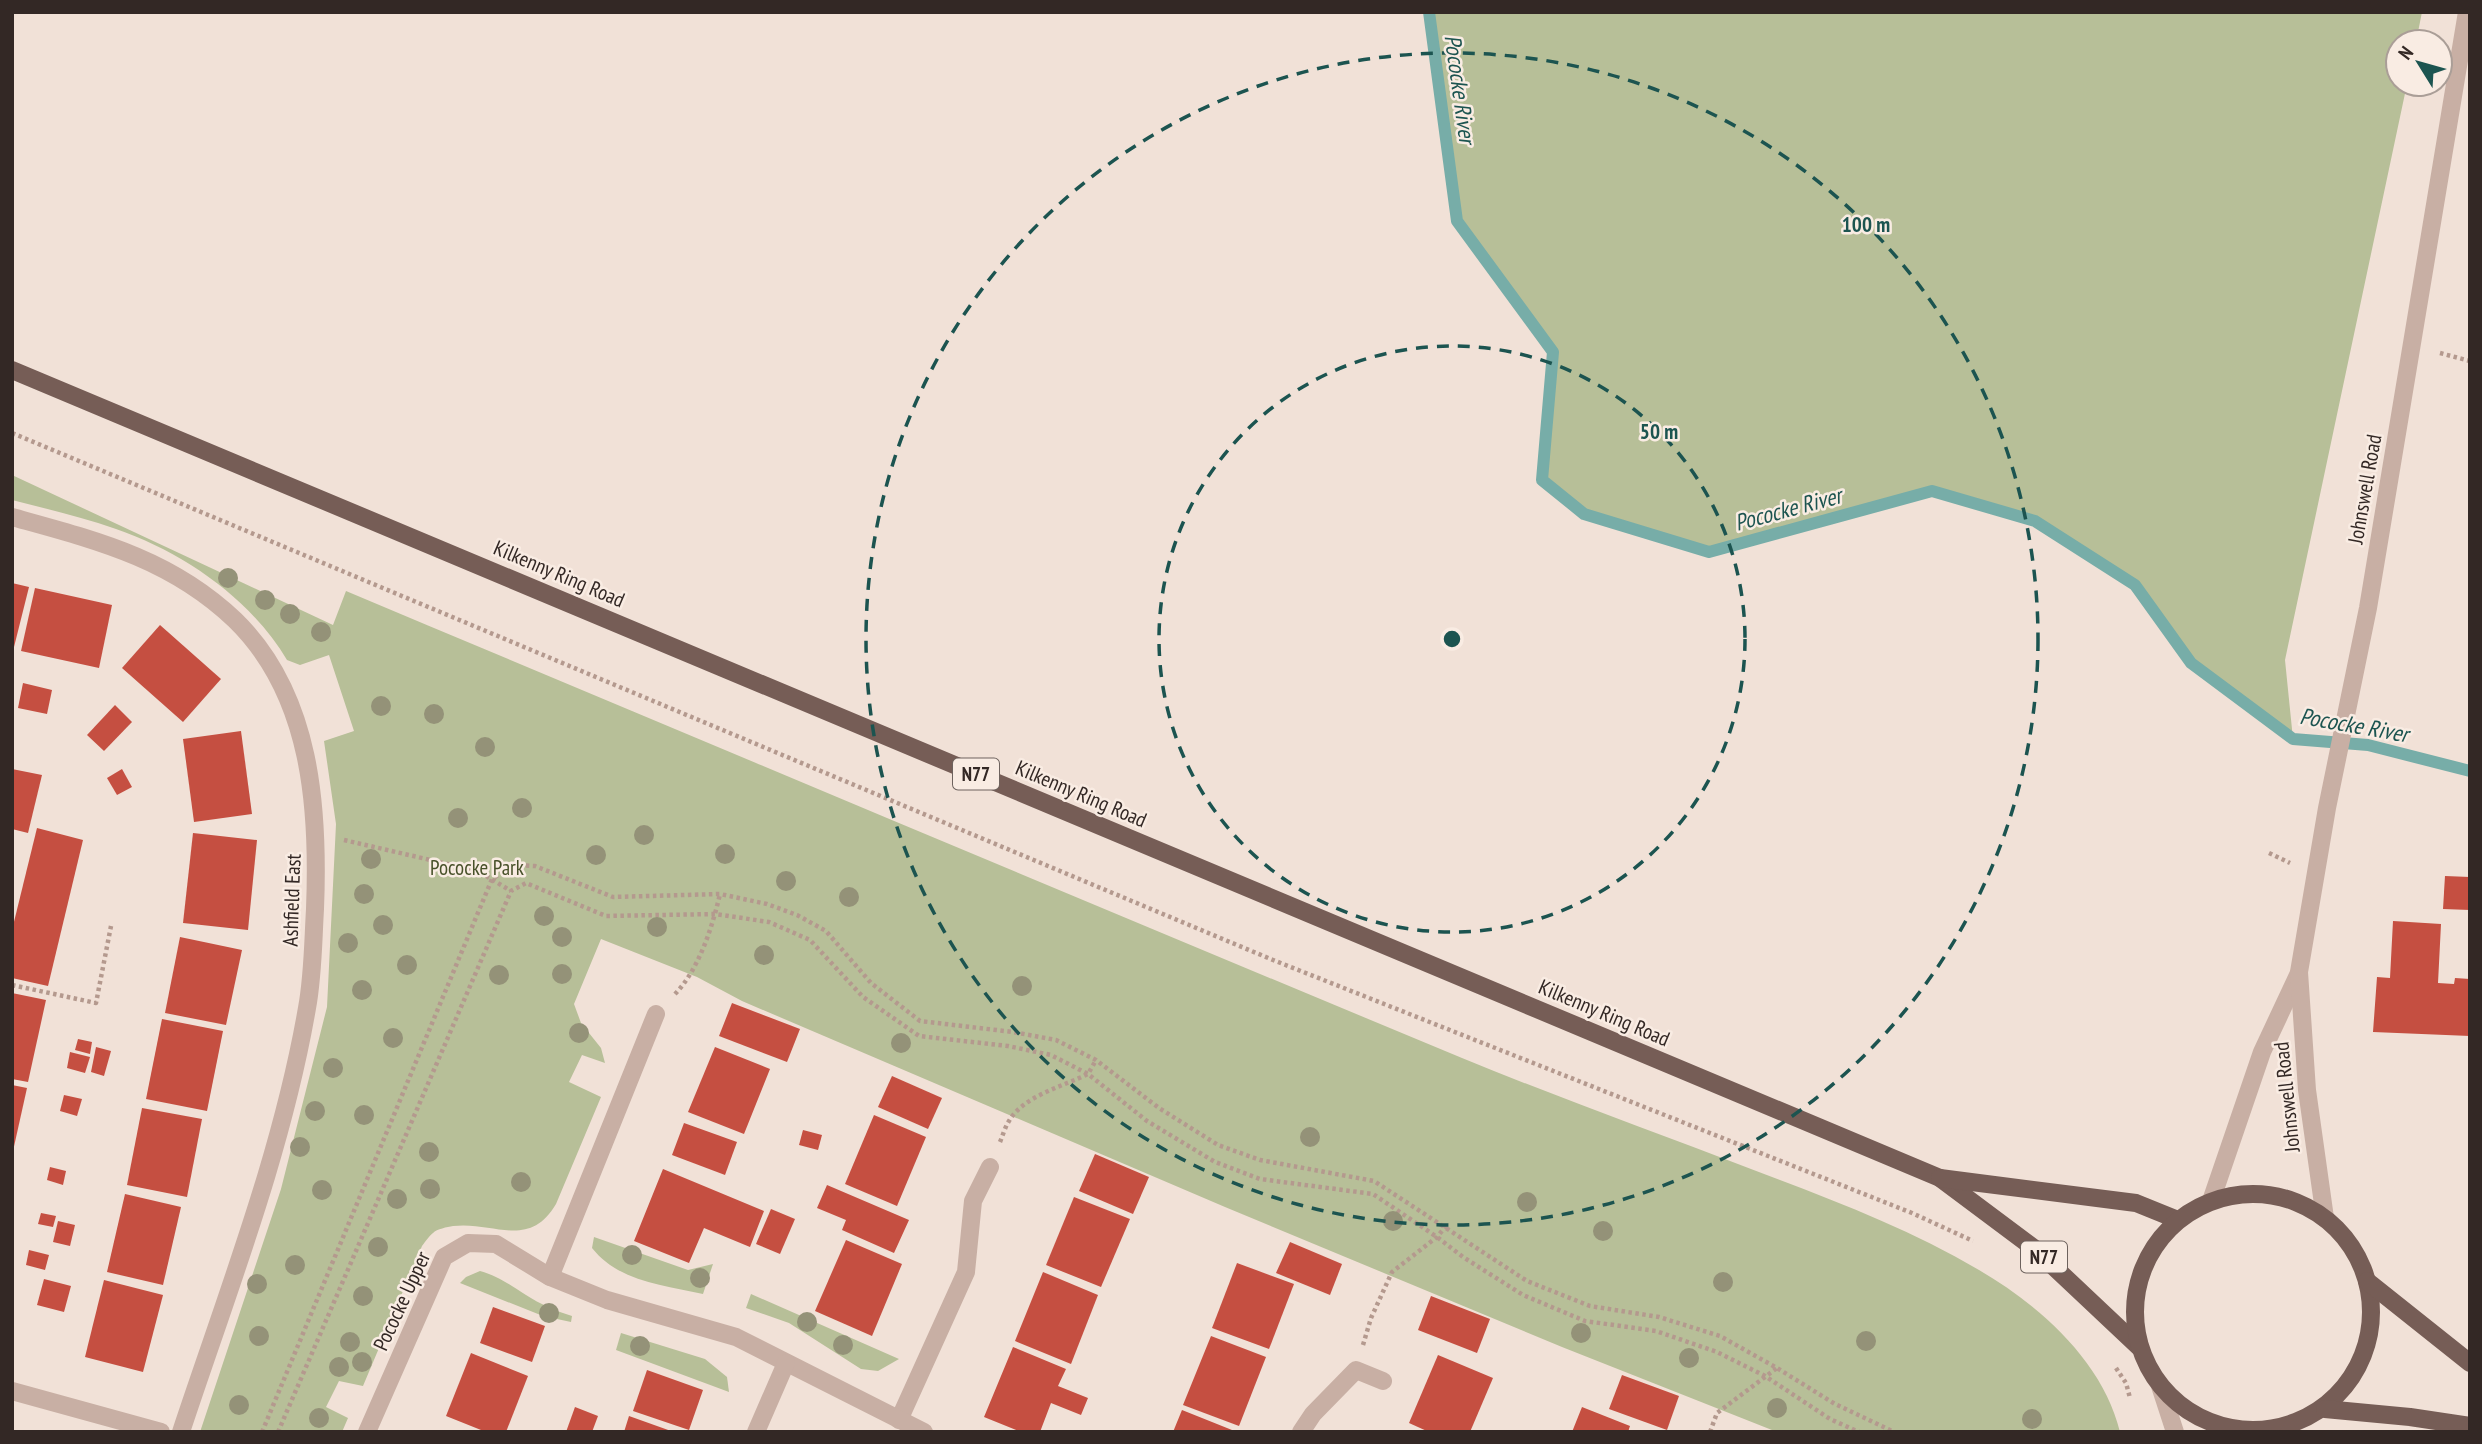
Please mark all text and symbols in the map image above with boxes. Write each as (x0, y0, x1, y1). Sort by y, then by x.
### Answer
north arrow (2384, 28, 2454, 98)
water label: Pococke River (1439, 33, 1483, 149)
text: N (2393, 41, 2418, 64)
text: 100 m (1842, 211, 1890, 238)
text: 50 m (1640, 418, 1678, 445)
street label: Johnswell Road (2341, 432, 2387, 547)
water label: Pococke River (1731, 479, 1848, 537)
street label: Kilkenny Ring Road (490, 534, 629, 613)
centre of rings (1440, 627, 1464, 651)
water label: Pococke River (2298, 701, 2414, 749)
street label: Kilkenny Ring Road (1012, 754, 1151, 833)
road number: N77 (953, 758, 999, 790)
street label: Ashfield East (276, 853, 307, 947)
park label: Pococke Park (430, 854, 524, 881)
street label: Kilkenny Ring Road (1535, 973, 1674, 1052)
street label: Johnswell Road (2267, 1041, 2306, 1154)
road number: N77 (2021, 1242, 2067, 1273)
street label: Pococke Upper (367, 1247, 436, 1355)

